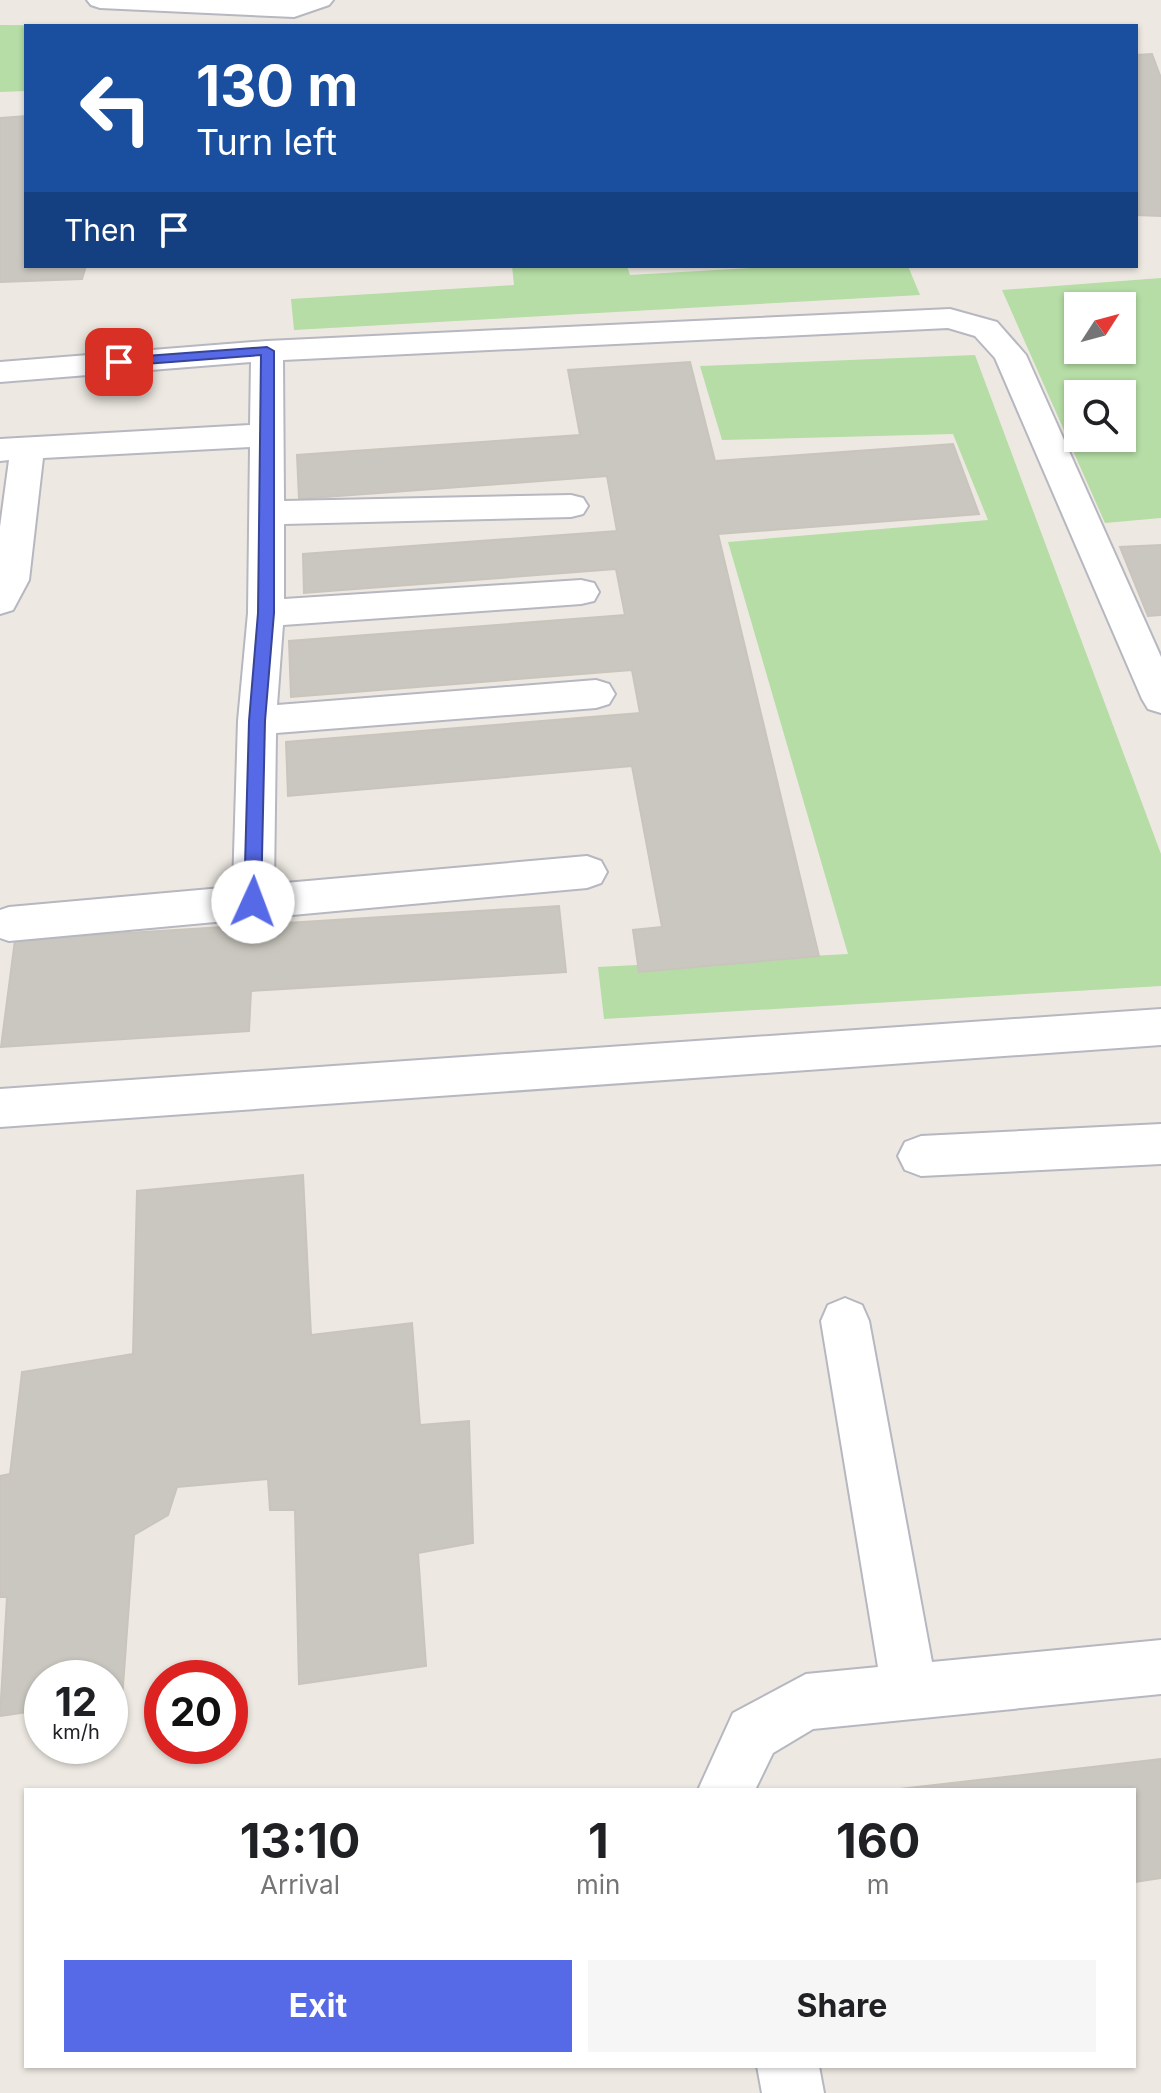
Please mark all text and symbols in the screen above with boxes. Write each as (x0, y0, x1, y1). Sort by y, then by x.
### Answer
text: 130 m (196, 52, 358, 120)
icon: left (64, 56, 168, 160)
text: Turn left (196, 120, 337, 164)
icon: arrive (152, 208, 196, 252)
text: Then (64, 212, 136, 248)
north arrow (1064, 292, 1136, 364)
map controls (1064, 292, 1136, 452)
pin (85, 328, 153, 396)
icon: arrive (97, 340, 141, 384)
button: search (1064, 380, 1136, 452)
position arrow (211, 860, 295, 944)
speed limit sign: 20 (144, 1660, 248, 1764)
text: 12 (55, 1677, 97, 1726)
text: km/h (52, 1720, 100, 1744)
text: 13:10 (240, 1811, 360, 1870)
text: 1 (588, 1811, 609, 1870)
text: 160 (836, 1811, 920, 1870)
text: Arrival (260, 1869, 340, 1900)
text: min (576, 1869, 620, 1900)
text: m (867, 1869, 890, 1900)
button: Exit (64, 1960, 572, 2052)
button: Share (588, 1960, 1096, 2052)

